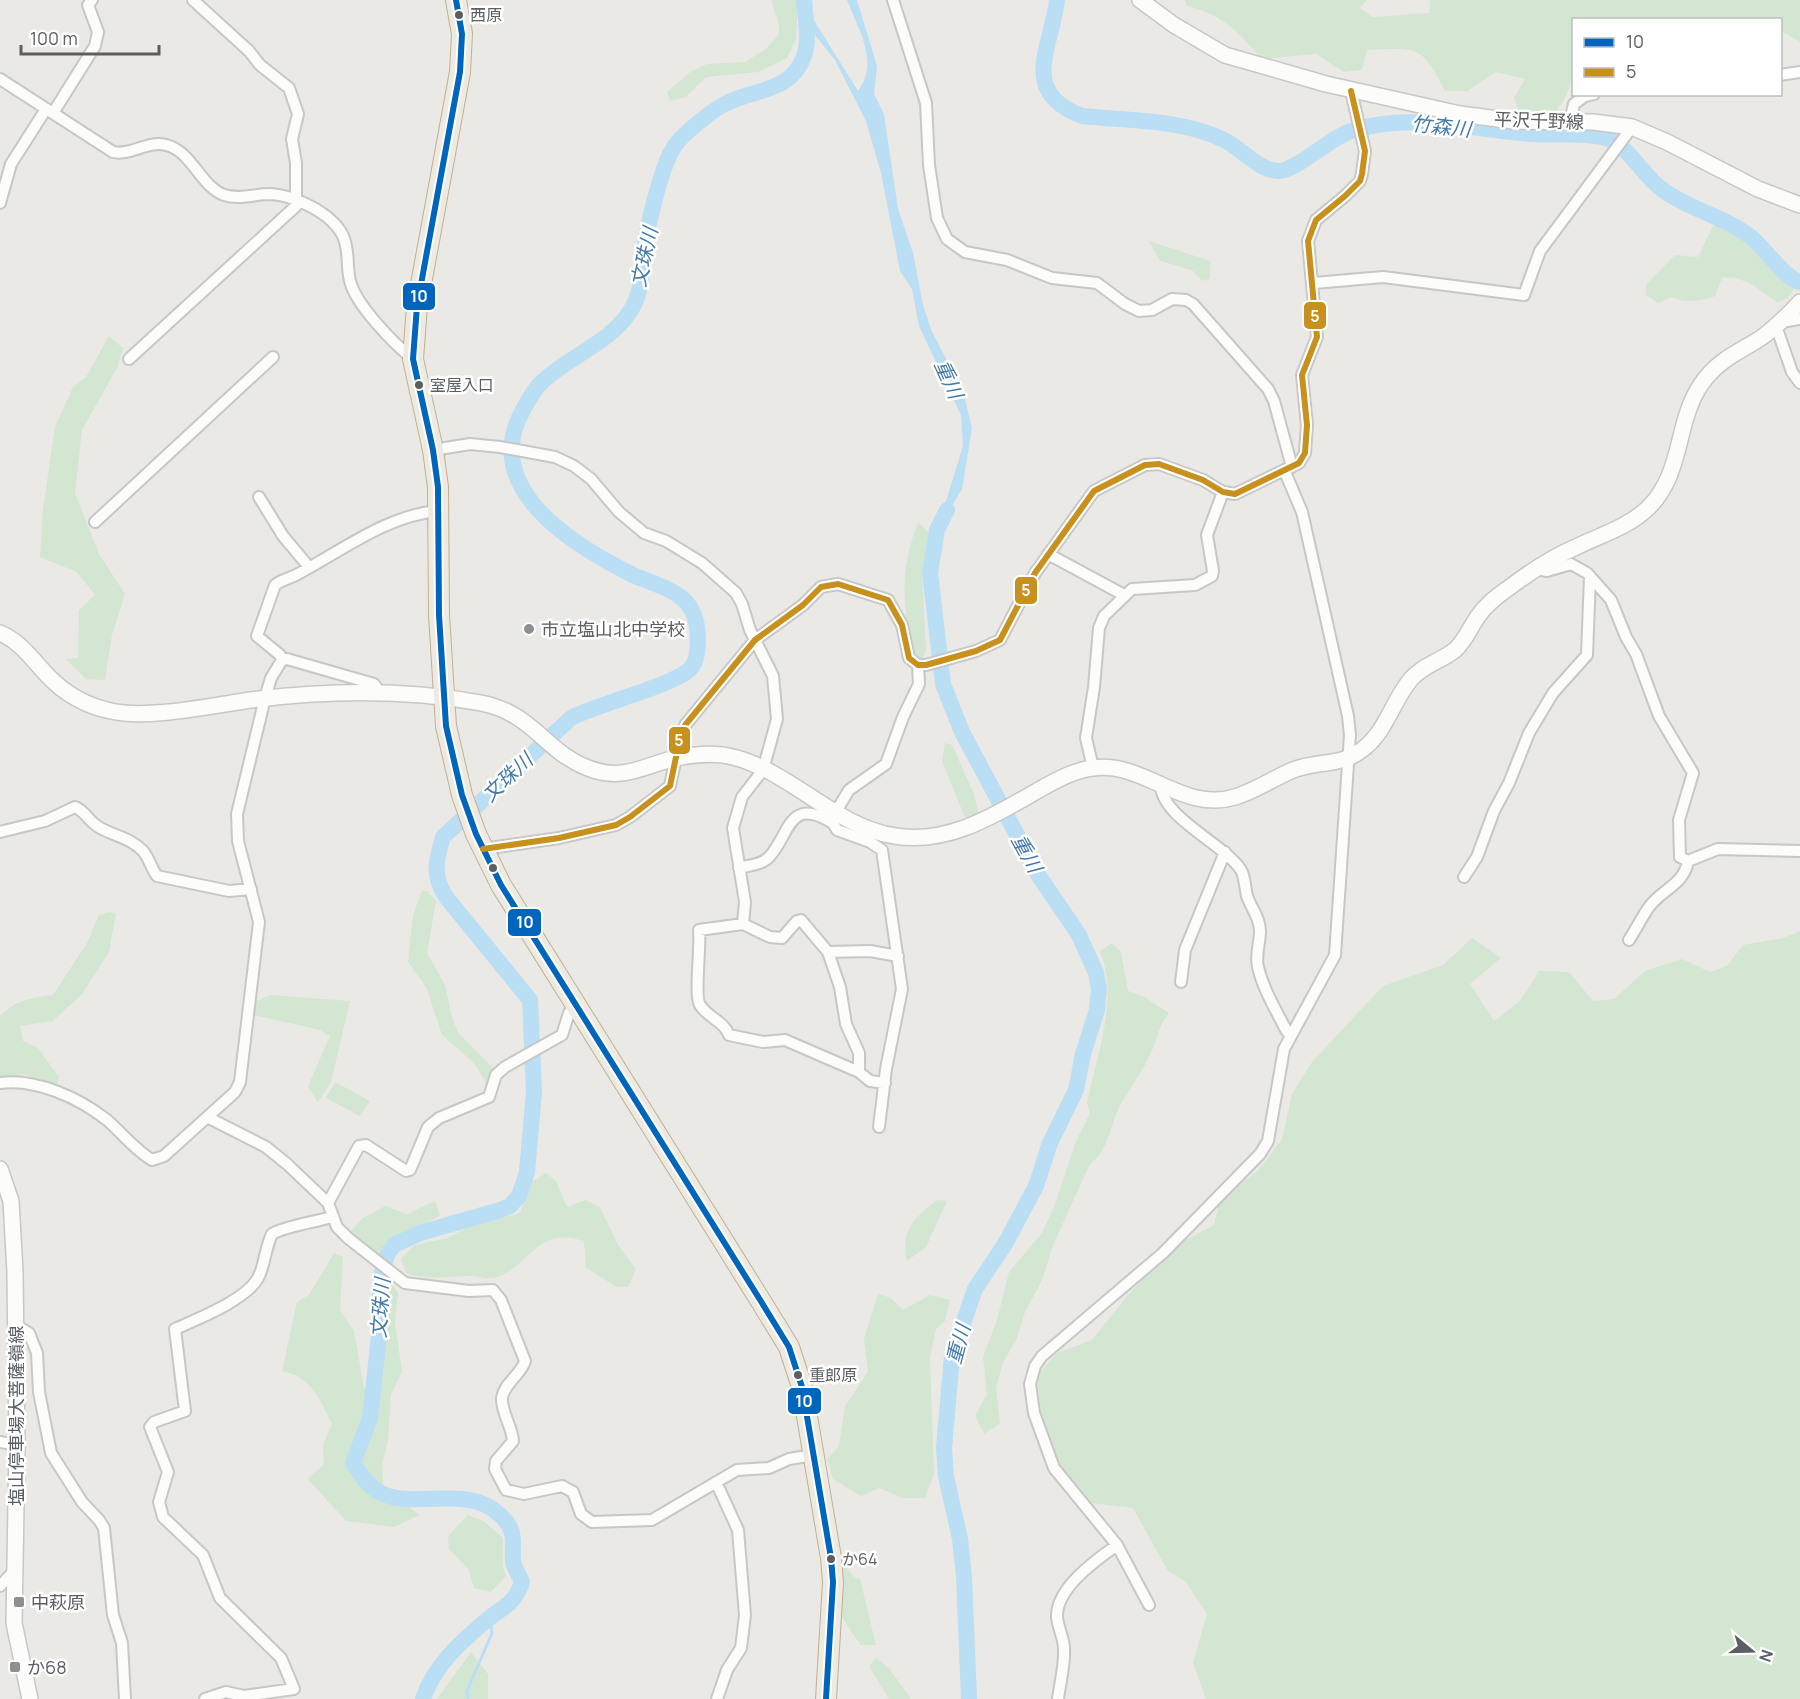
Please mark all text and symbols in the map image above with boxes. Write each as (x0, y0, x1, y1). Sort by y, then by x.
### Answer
place label: 西原 (470, 4, 502, 26)
marker: 西原 (453, 9, 465, 21)
scale bar (21, 18, 159, 56)
legend (1572, 18, 1782, 96)
text: 100 m (30, 26, 78, 50)
text: 10 (1626, 29, 1644, 53)
text: 5 (1626, 59, 1636, 83)
street label: 平沢千野線 (1494, 106, 1584, 134)
water label: 竹森川 (1410, 109, 1474, 143)
water label: 文珠川 (625, 223, 664, 289)
line badge: 10 (402, 282, 436, 311)
text: 10 (410, 285, 428, 307)
line badge: 5 (1303, 301, 1327, 330)
text: 5 (1310, 305, 1320, 327)
water label: 重川 (929, 355, 970, 405)
place label: 室屋入口 (430, 374, 494, 396)
marker: 室屋入口 (413, 379, 425, 391)
line badge: 5 (1014, 576, 1038, 605)
text: 5 (1021, 579, 1031, 601)
place label: 市立塩山北中学校 (541, 617, 685, 641)
marker: 市立塩山北中学校 (522, 622, 536, 636)
line badge: 5 (668, 726, 691, 755)
text: 5 (674, 729, 684, 751)
water label: 文珠川 (476, 745, 540, 807)
water label: 重川 (1005, 829, 1049, 879)
unlabelled marker (487, 862, 499, 874)
line badge: 10 (507, 908, 542, 937)
text: 10 (516, 911, 534, 933)
water label: 文珠川 (364, 1275, 396, 1339)
water label: 重川 (940, 1319, 977, 1367)
street label: 塩山停車場大菩薩嶺線 (4, 1326, 28, 1506)
place label: 重郎原 (809, 1364, 857, 1386)
marker: 重郎原 (792, 1369, 804, 1381)
line badge: 10 (787, 1387, 822, 1415)
text: 10 (795, 1390, 813, 1412)
place label: か64 (842, 1548, 877, 1570)
marker: か64 (825, 1553, 837, 1565)
place label: 中萩原 (31, 1590, 85, 1614)
marker: 中萩原 (12, 1595, 26, 1609)
north arrow (1722, 1621, 1782, 1681)
text: N (1754, 1647, 1778, 1665)
place label: か68 (27, 1655, 67, 1679)
marker: か68 (8, 1660, 22, 1674)

